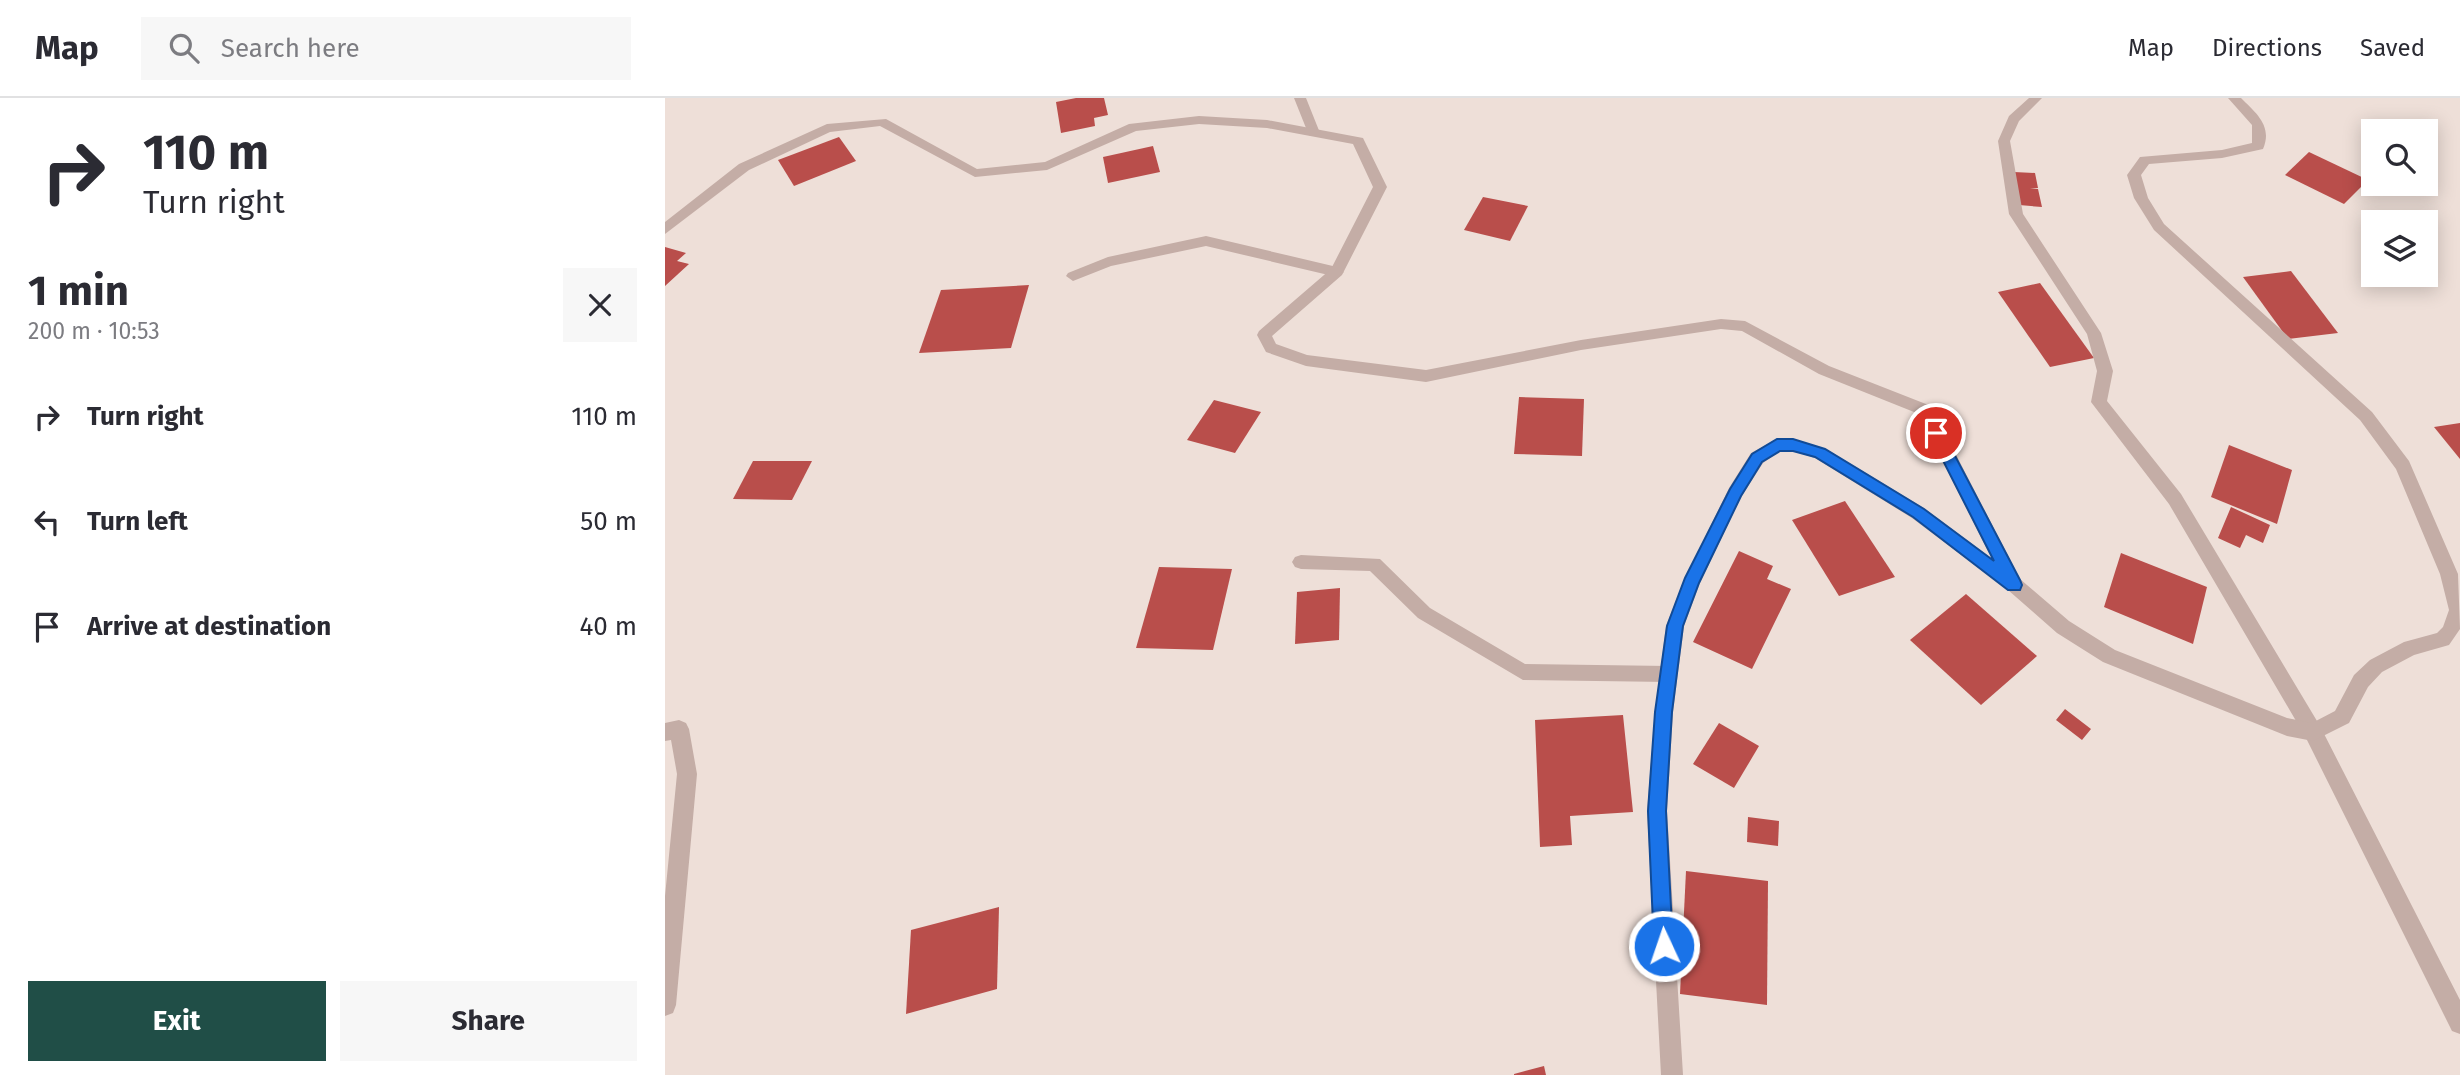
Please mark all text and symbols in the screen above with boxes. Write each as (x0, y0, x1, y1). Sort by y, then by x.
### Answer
search box (141, 17, 631, 80)
text: Map (35, 28, 99, 68)
icon: search (165, 29, 203, 67)
text: Search here (221, 33, 360, 64)
text: Map (2128, 34, 2174, 62)
text: Directions (2212, 34, 2322, 62)
text: Saved (2360, 34, 2425, 62)
map controls (2361, 119, 2438, 287)
button: search (2361, 119, 2438, 196)
text: 110 m (143, 123, 269, 182)
icon: right (28, 126, 119, 217)
text: Turn right (143, 183, 285, 221)
button: layers (2361, 210, 2438, 287)
text: 1 min (28, 266, 129, 316)
button: close (563, 268, 637, 342)
text: 200 m · 10:53 (28, 317, 160, 345)
icon: right (28, 398, 66, 436)
text: Turn right (87, 401, 204, 432)
text: 110 m (571, 401, 637, 432)
pin (1906, 403, 1966, 463)
icon: arrive (1917, 414, 1955, 452)
icon: left (28, 503, 66, 541)
text: Turn left (87, 506, 188, 537)
text: 50 m (580, 506, 637, 537)
icon: arrive (28, 608, 66, 646)
text: Arrive at destination (87, 611, 331, 642)
text: 40 m (579, 611, 637, 642)
position arrow (1627, 909, 1701, 983)
button: Exit (28, 981, 326, 1061)
button: Share (340, 981, 637, 1061)

